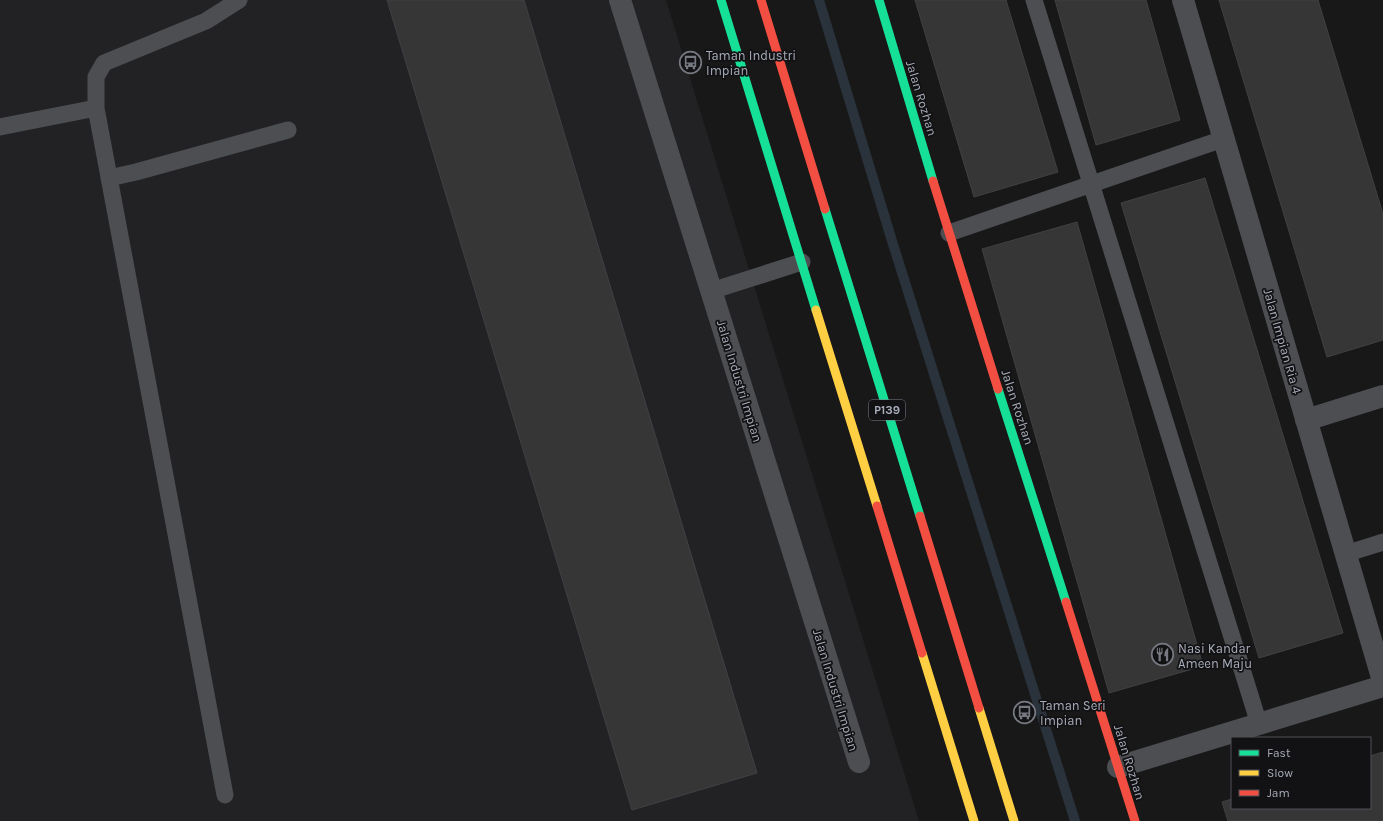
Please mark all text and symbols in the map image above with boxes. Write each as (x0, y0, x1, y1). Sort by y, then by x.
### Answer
place label: Taman Industri Impian (706, 48, 796, 78)
bus stop icon: Taman Industri Impian (677, 49, 703, 75)
street label: Jalan Rozhan (903, 59, 940, 138)
street label: Jalan Impian Ria 4 (1260, 287, 1305, 396)
street label: Jalan Industri Impian (714, 318, 765, 444)
street label: Jalan Rozhan (998, 368, 1037, 447)
road number: P139 (869, 400, 905, 420)
street label: Jalan Industri Impian (810, 627, 861, 753)
place label: Nasi Kandar Ameen Maju (1178, 641, 1252, 671)
restaurant icon: Nasi Kandar Ameen Maju (1150, 642, 1176, 668)
place label: Taman Seri Impian (1040, 698, 1106, 728)
bus stop icon: Taman Seri Impian (1011, 699, 1037, 725)
street label: Jalan Rozhan (1111, 723, 1148, 802)
legend (1231, 737, 1371, 809)
text: Fast (1267, 746, 1291, 760)
text: Slow (1267, 766, 1293, 780)
text: Jam (1267, 786, 1290, 800)

